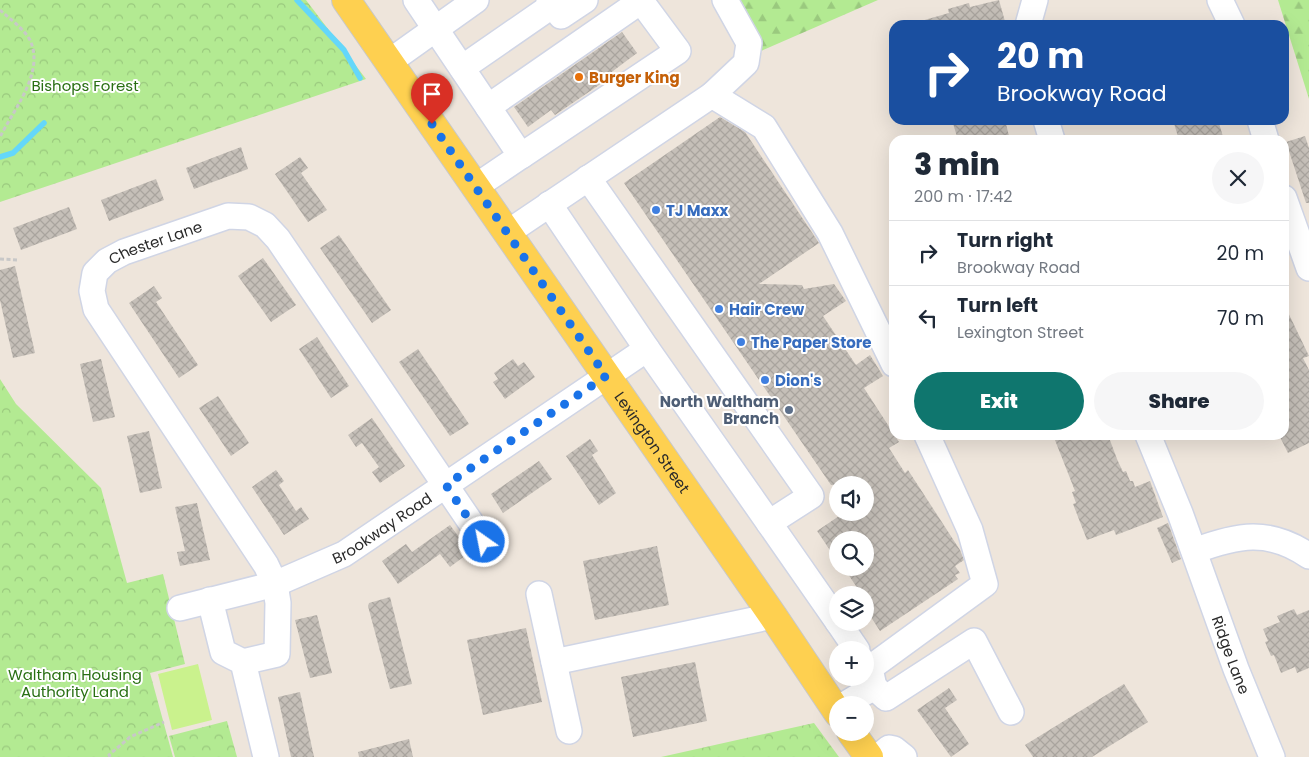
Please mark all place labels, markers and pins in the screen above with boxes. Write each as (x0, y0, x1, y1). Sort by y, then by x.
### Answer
place label: Burger King (589, 67, 680, 88)
marker: Burger King (573, 71, 585, 83)
pin (411, 73, 453, 124)
place label: TJ Maxx (666, 200, 728, 221)
marker: TJ Maxx (650, 204, 662, 216)
place label: Hair Crew (729, 299, 804, 320)
marker: Hair Crew (713, 303, 725, 315)
place label: The Paper Store (751, 332, 872, 353)
marker: The Paper Store (735, 336, 747, 348)
place label: Dion's (775, 370, 822, 391)
marker: Dion's (759, 374, 771, 386)
place label: North Waltham Branch (660, 391, 779, 429)
marker: North Waltham Branch (783, 404, 795, 416)

